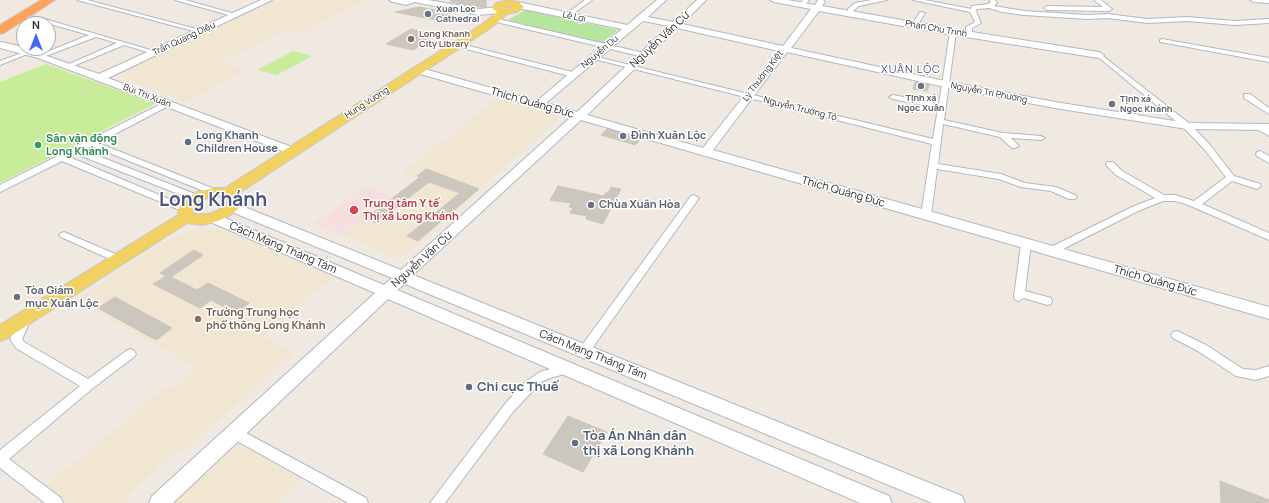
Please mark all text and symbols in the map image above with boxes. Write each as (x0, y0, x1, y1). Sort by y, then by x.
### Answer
place label: Xuan Loc Cathedral (436, 4, 480, 25)
marker: Xuan Loc Cathedral (423, 9, 433, 19)
street label: Lê Lợi (561, 9, 587, 25)
street label: Nguyễn Văn Cừ (628, 9, 692, 71)
north arrow (16, 16, 56, 56)
text: N (32, 17, 40, 32)
street label: Phan Chu Trinh (904, 18, 968, 40)
street label: Trần Quang Diệu (151, 20, 217, 58)
place label: Long Khanh City Library (419, 29, 470, 50)
street label: Nguyễn Du (579, 33, 621, 71)
marker: Long Khanh City Library (406, 34, 416, 44)
street label: Lý Thường Kiệt (740, 48, 786, 104)
district label: XUÂN LỘC (881, 63, 941, 77)
street label: Nguyễn Tri Phương (950, 80, 1028, 106)
marker: Tịnh xá Ngọc Xuân (916, 81, 926, 91)
street label: Bùi Thị Xuân (121, 82, 173, 110)
street label: Hùng Vương (343, 85, 391, 121)
street label: Thích Quảng Đức (489, 85, 575, 121)
place label: Tịnh xá Ngọc Xuân (898, 93, 944, 114)
place label: Tịnh xá Ngọc Khánh (1120, 94, 1172, 115)
street label: Nguyễn Trường Tộ (762, 95, 838, 123)
marker: Tịnh xá Ngọc Khánh (1107, 99, 1117, 109)
place label: Long Khanh Children House (196, 129, 278, 155)
place label: Đình Xuân Lộc (631, 129, 706, 143)
marker: Đình Xuân Lộc (618, 131, 628, 141)
place label: Sân vận động Long Khánh (46, 132, 117, 158)
marker: Long Khanh Children House (183, 137, 193, 147)
marker: Sân vận động Long Khánh (33, 140, 43, 150)
street label: Thích Quảng Đức (800, 174, 886, 210)
district label: Long Khánh (159, 190, 267, 212)
place label: Trung tâm Y tế Thị xã Long Khánh (363, 197, 459, 223)
place label: Chùa Xuân Hòa (599, 198, 680, 212)
marker: Chùa Xuân Hòa (586, 200, 596, 210)
marker: Trung tâm Y tế Thị xã Long Khánh (348, 204, 360, 216)
street label: Cách Mạng Tháng Tám (227, 219, 339, 277)
street label: Nguyễn Văn Cừ (389, 229, 455, 291)
street label: Thích Quảng Đức (1112, 263, 1198, 299)
place label: Tòa Giám mục Xuân Lộc (25, 284, 99, 310)
marker: Tòa Giám mục Xuân Lộc (12, 292, 22, 302)
place label: Trường Trung học phổ thông Long Khánh (206, 306, 326, 332)
marker: Trường Trung học phổ thông Long Khánh (193, 314, 203, 324)
street label: Cách Mạng Tháng Tám (537, 327, 649, 383)
place label: Chi cục Thuế (477, 379, 559, 395)
marker: Chi cục Thuế (464, 382, 474, 392)
place label: Tòa Án Nhân dân thị xã Long Khánh (583, 428, 694, 459)
marker: Tòa Án Nhân dân thị xã Long Khánh (570, 438, 580, 448)

